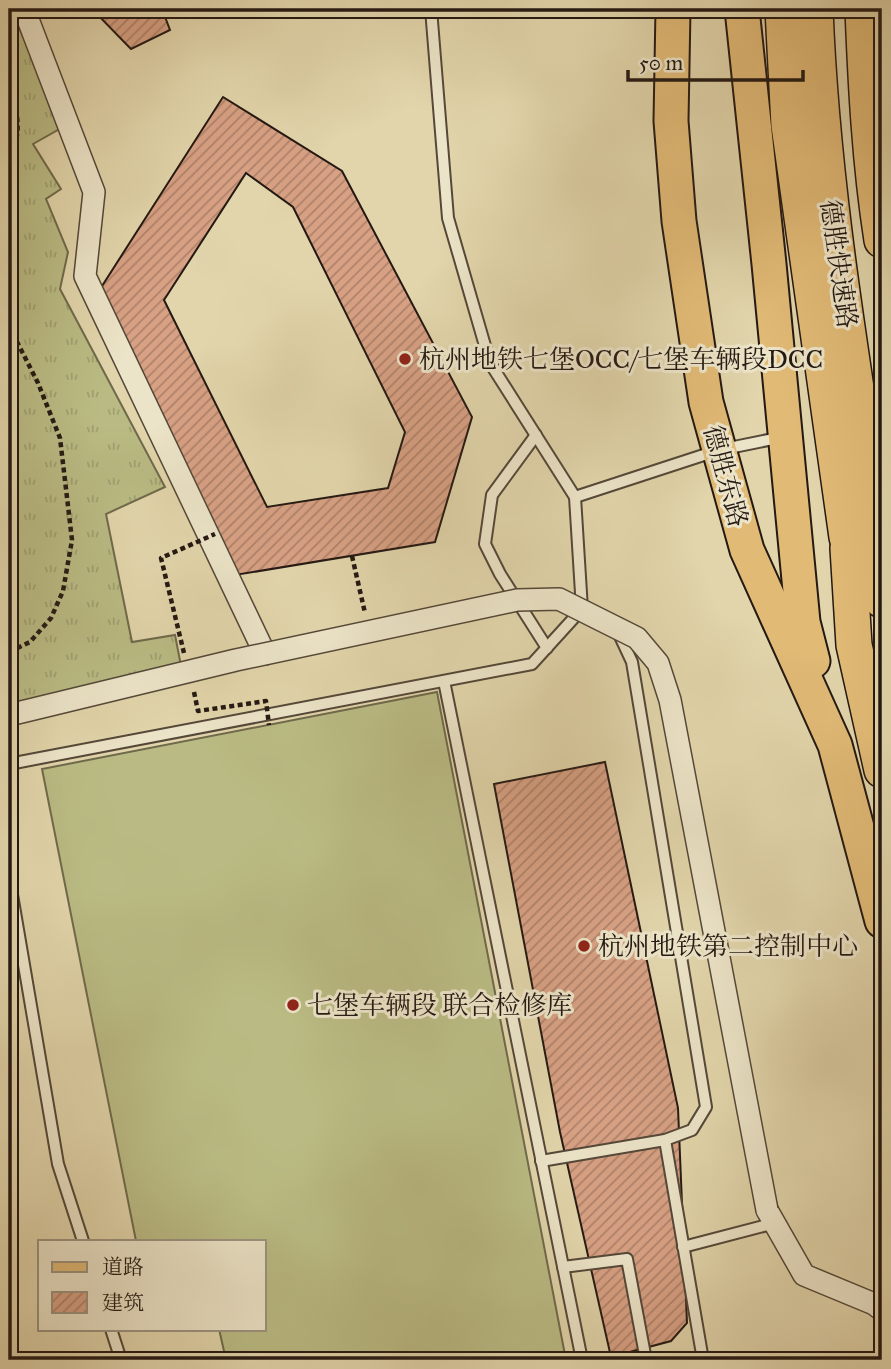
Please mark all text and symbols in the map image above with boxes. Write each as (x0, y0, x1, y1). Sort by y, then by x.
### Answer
scale bar (628, 38, 804, 82)
text: 50 m (639, 50, 684, 76)
street label: 德胜快速路 (814, 197, 864, 331)
place label: 杭州地铁七堡OCC/七堡车辆段DCC (419, 343, 823, 375)
marker: 杭州地铁七堡OCC/七堡车辆段DCC (397, 351, 413, 367)
street label: 德胜东路 (697, 422, 755, 530)
place label: 杭州地铁第二控制中心 (598, 930, 858, 962)
marker: 杭州地铁第二控制中心 (576, 938, 592, 954)
place label: 七堡车辆段 联合检修库 (307, 989, 573, 1021)
marker: 七堡车辆段 联合检修库 (285, 997, 301, 1013)
legend (38, 1240, 266, 1330)
text: 道路 (102, 1254, 144, 1280)
text: 建筑 (102, 1290, 144, 1316)

